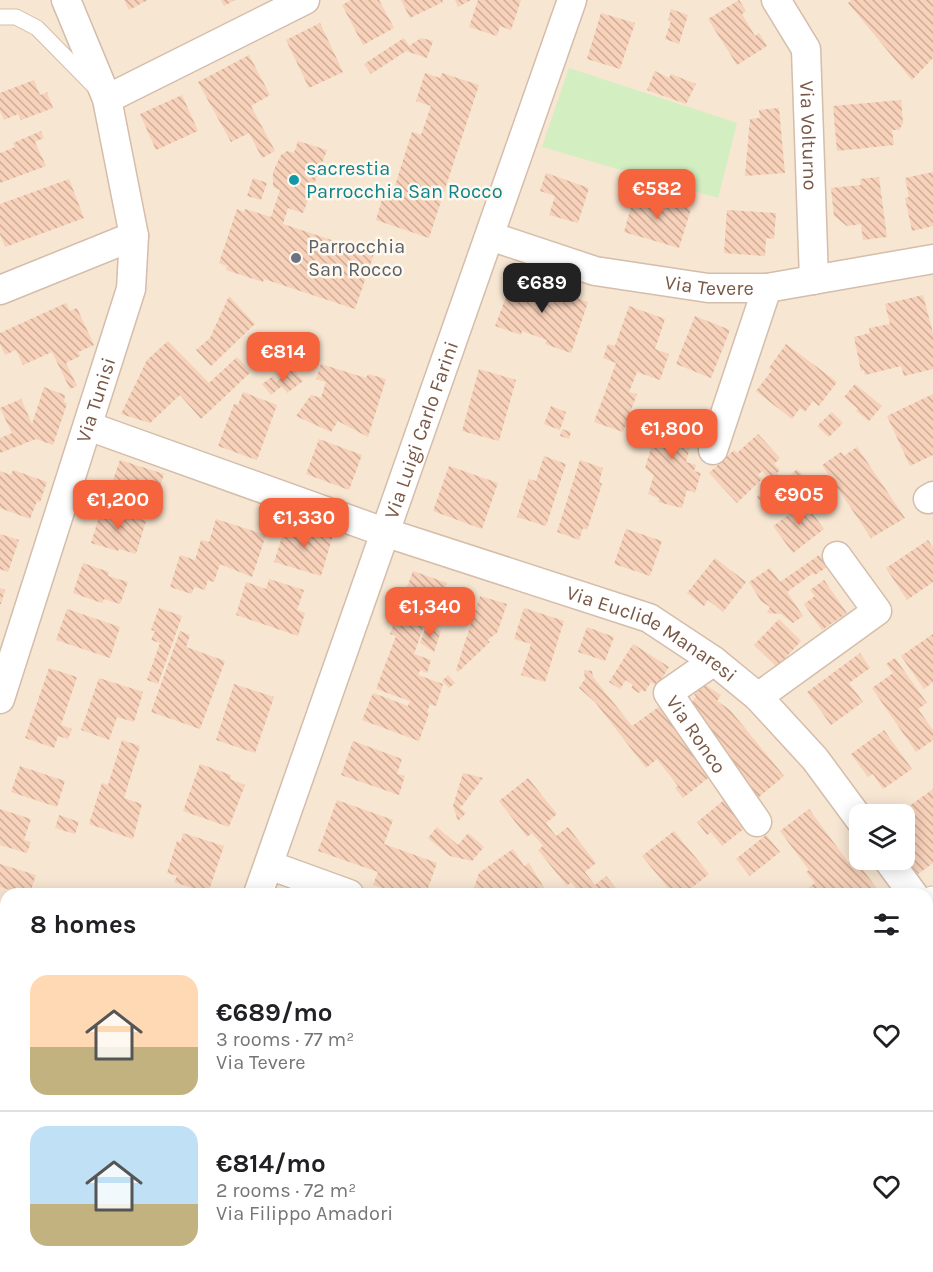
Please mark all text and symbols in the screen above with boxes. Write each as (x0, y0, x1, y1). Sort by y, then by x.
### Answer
street label: Via Volturno (796, 80, 822, 191)
place label: sacrestia Parrocchia San Rocco (306, 157, 503, 203)
pin: €582 (621, 169, 693, 220)
marker: sacrestia Parrocchia San Rocco (287, 173, 301, 187)
text: €582 (632, 177, 682, 200)
place label: Parrocchia San Rocco (308, 235, 405, 281)
marker: Parrocchia San Rocco (289, 251, 303, 265)
pin: €689 (506, 263, 578, 314)
street label: Via Tevere (663, 270, 754, 300)
text: €689 (517, 271, 567, 294)
pin: €814 (247, 332, 319, 383)
street label: Via Luigi Carlo Farini (379, 338, 463, 522)
text: €814 (261, 340, 305, 363)
street label: Via Tunisi (71, 354, 120, 445)
pin: €1,800 (623, 409, 721, 460)
text: €1,800 (640, 417, 704, 440)
pin: €905 (763, 475, 835, 526)
pin: €1,200 (69, 480, 167, 531)
text: €905 (774, 483, 824, 506)
text: €1,200 (87, 488, 149, 511)
pin: €1,330 (255, 498, 353, 549)
text: €1,330 (273, 506, 335, 529)
street label: Via Euclide Manaresi (564, 580, 742, 686)
pin: €1,340 (381, 587, 479, 638)
text: €1,340 (399, 595, 461, 618)
street label: Via Ronco (661, 691, 731, 777)
map controls (849, 804, 915, 870)
button: layers (849, 804, 915, 870)
icon: filters (870, 908, 903, 941)
text: 8 homes (30, 909, 136, 940)
text: €689/mo (216, 997, 333, 1028)
icon: home (78, 999, 150, 1071)
icon: heart (870, 1019, 903, 1052)
text: 3 rooms · 77 m² (216, 1028, 354, 1051)
text: Via Tevere (216, 1051, 306, 1074)
text: €814/mo (216, 1148, 326, 1179)
icon: home (78, 1150, 150, 1222)
icon: heart (870, 1170, 903, 1203)
text: 2 rooms · 72 m² (216, 1179, 356, 1202)
text: Via Filippo Amadori (216, 1202, 393, 1225)

